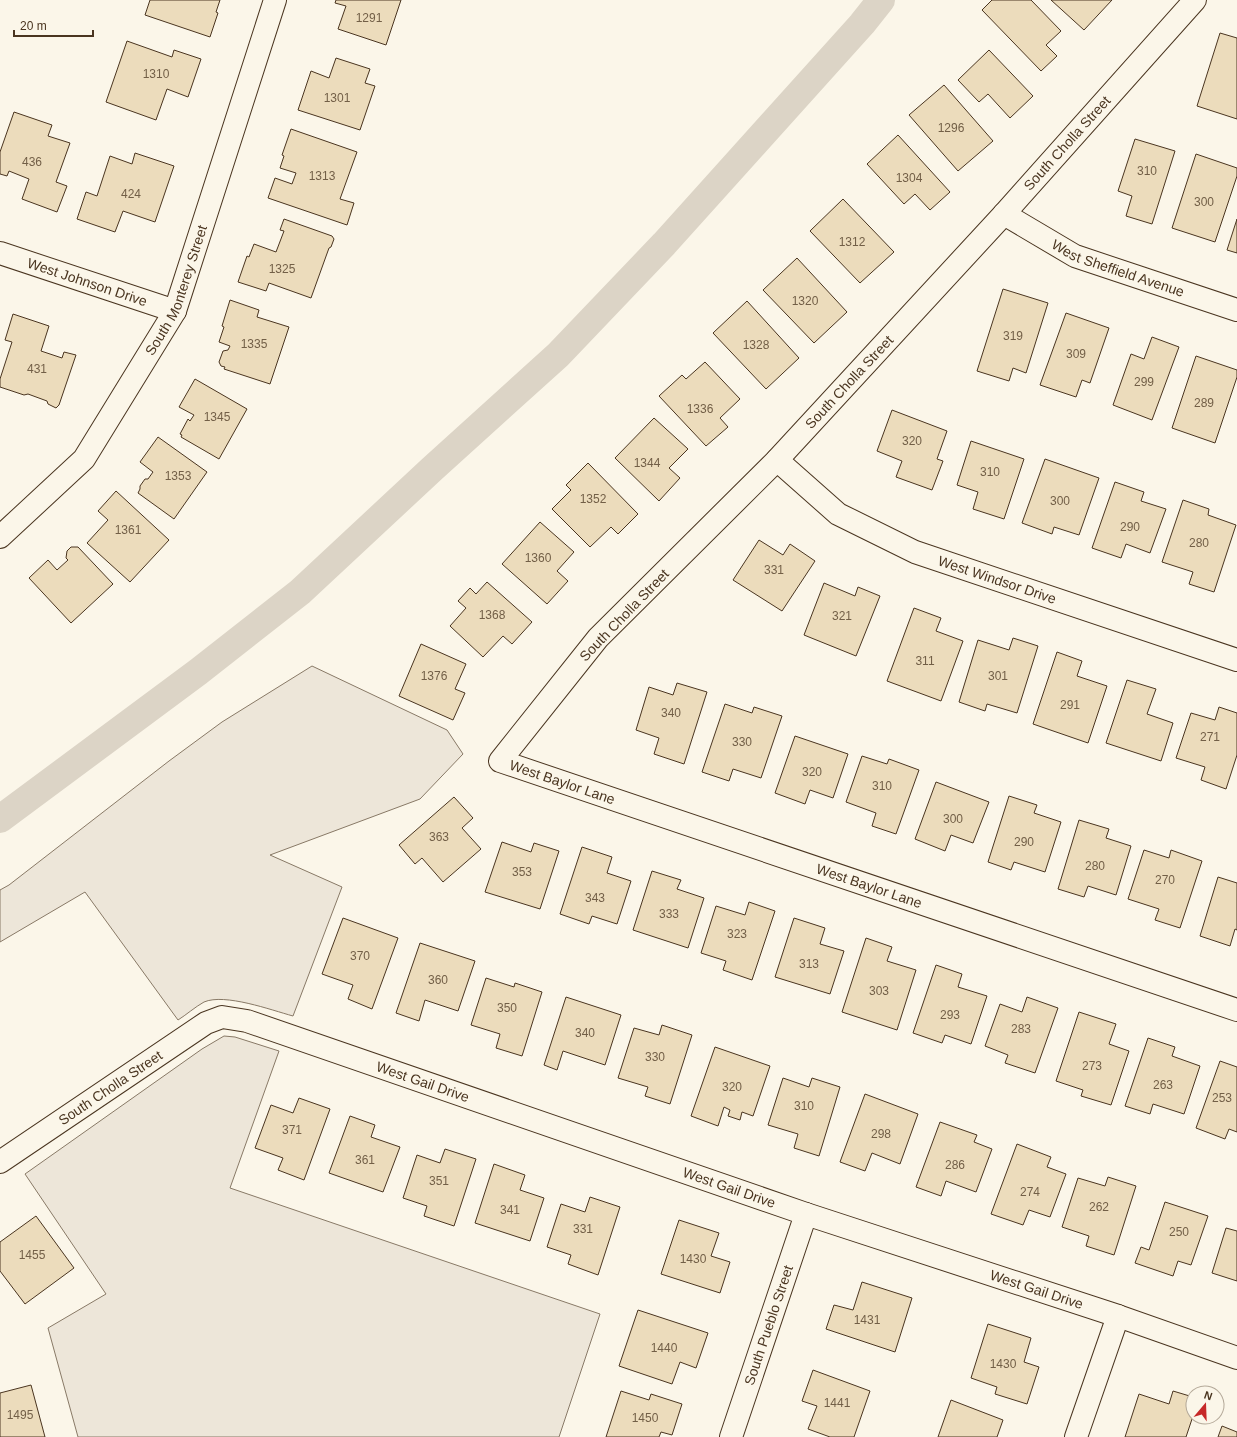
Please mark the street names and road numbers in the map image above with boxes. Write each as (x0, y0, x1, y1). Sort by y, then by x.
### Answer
street label: South Cholla Street (1020, 92, 1114, 193)
street label: South Monterey Street (142, 223, 210, 358)
street label: West Sheffield Avenue (1049, 236, 1186, 300)
street label: West Johnson Drive (25, 255, 149, 309)
street label: South Cholla Street (802, 332, 896, 432)
street label: West Windsor Drive (936, 552, 1058, 607)
street label: South Cholla Street (576, 566, 672, 664)
street label: West Baylor Lane (507, 757, 617, 807)
street label: West Baylor Lane (814, 861, 924, 911)
street label: South Cholla Street (55, 1047, 165, 1128)
street label: West Gail Drive (374, 1058, 472, 1105)
street label: West Gail Drive (681, 1164, 778, 1211)
street label: South Pueblo Street (741, 1263, 796, 1387)
street label: West Gail Drive (988, 1267, 1086, 1312)

